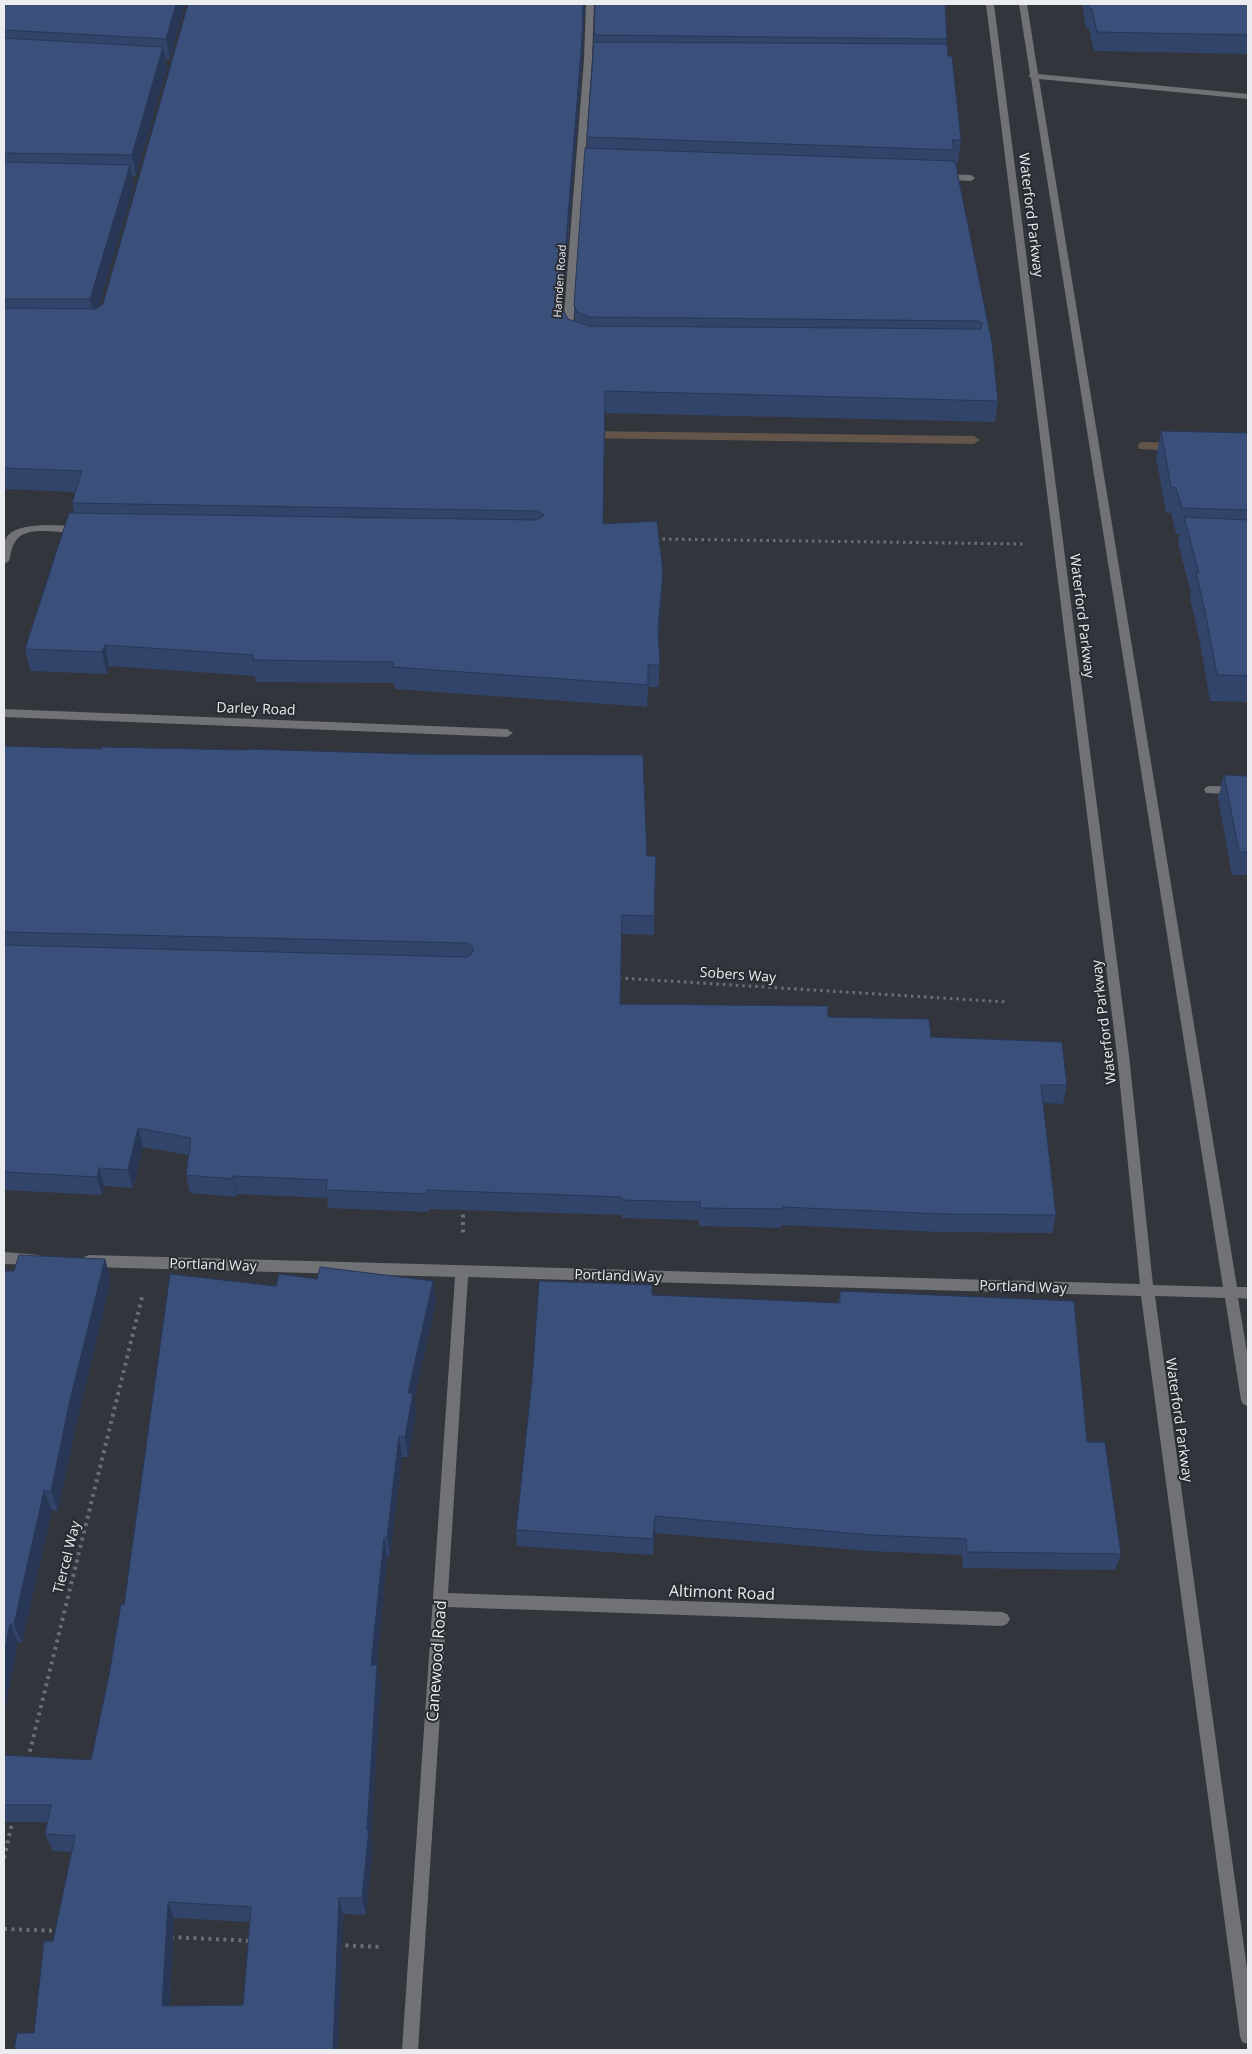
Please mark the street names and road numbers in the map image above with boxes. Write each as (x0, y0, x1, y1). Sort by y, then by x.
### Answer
street label: Waterford Parkway (1015, 152, 1049, 279)
street label: Hamden Road (549, 244, 569, 318)
street label: Waterford Parkway (1066, 553, 1100, 680)
street label: Darley Road (216, 697, 296, 719)
street label: Waterford Parkway (1086, 958, 1120, 1085)
street label: Sobers Way (699, 962, 778, 986)
street label: Portland Way (169, 1253, 258, 1275)
street label: Portland Way (574, 1264, 663, 1286)
street label: Portland Way (979, 1275, 1068, 1297)
street label: Waterford Parkway (1162, 1357, 1198, 1484)
street label: Tiercel Way (48, 1518, 84, 1595)
street label: Altimont Road (669, 1579, 775, 1605)
street label: Canewood Road (421, 1600, 451, 1722)

